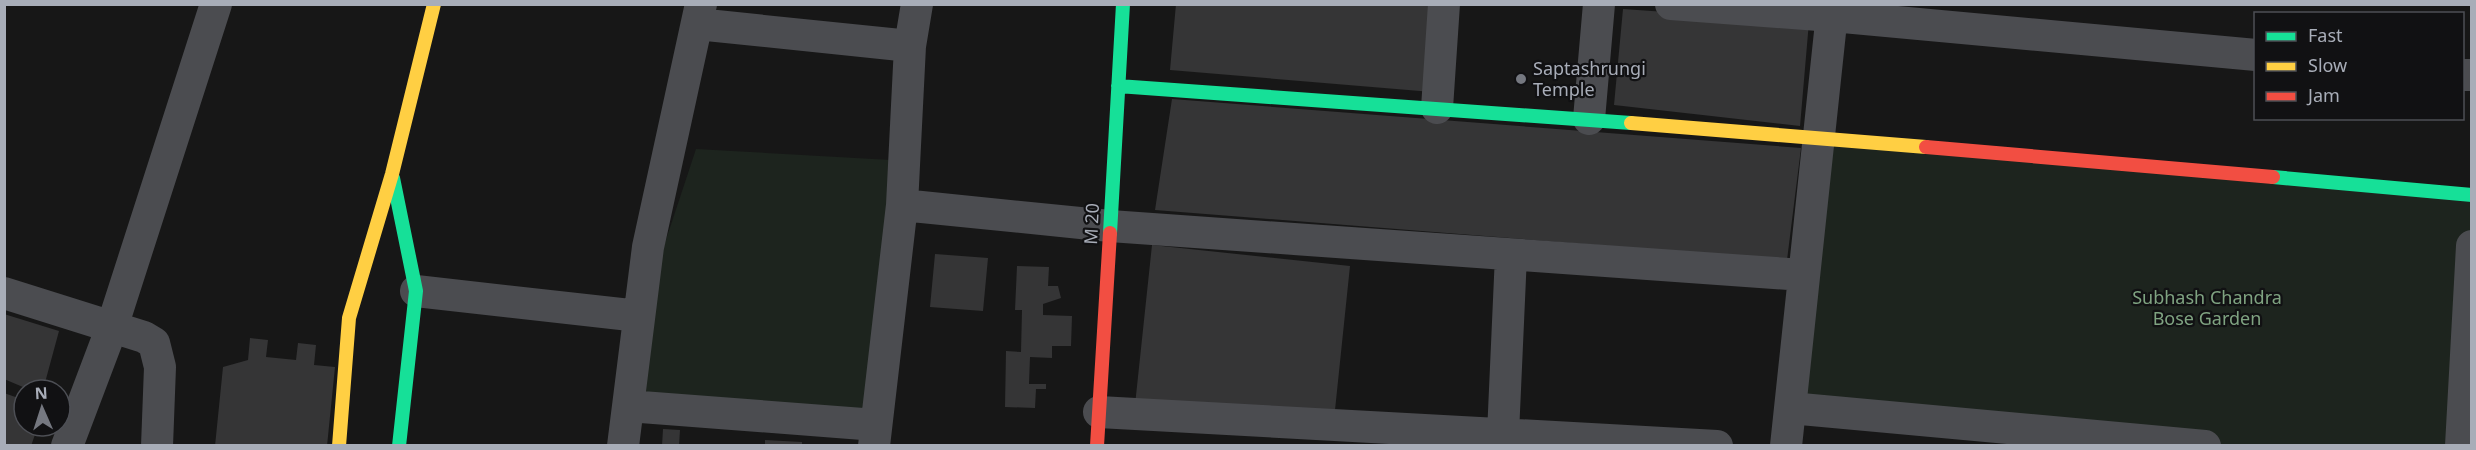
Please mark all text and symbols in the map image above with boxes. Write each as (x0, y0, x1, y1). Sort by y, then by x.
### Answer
legend (2254, 12, 2464, 120)
text: Fast (2308, 23, 2343, 47)
text: Slow (2308, 53, 2347, 77)
place label: Saptashrungi Temple (1533, 56, 1646, 101)
marker: Saptashrungi Temple (1514, 72, 1528, 86)
text: Jam (2306, 83, 2340, 107)
street label: M 20 (1078, 203, 1104, 245)
park label: Subhash Chandra Bose Garden (2132, 285, 2282, 330)
north arrow (12, 378, 72, 438)
text: N (34, 382, 48, 404)

